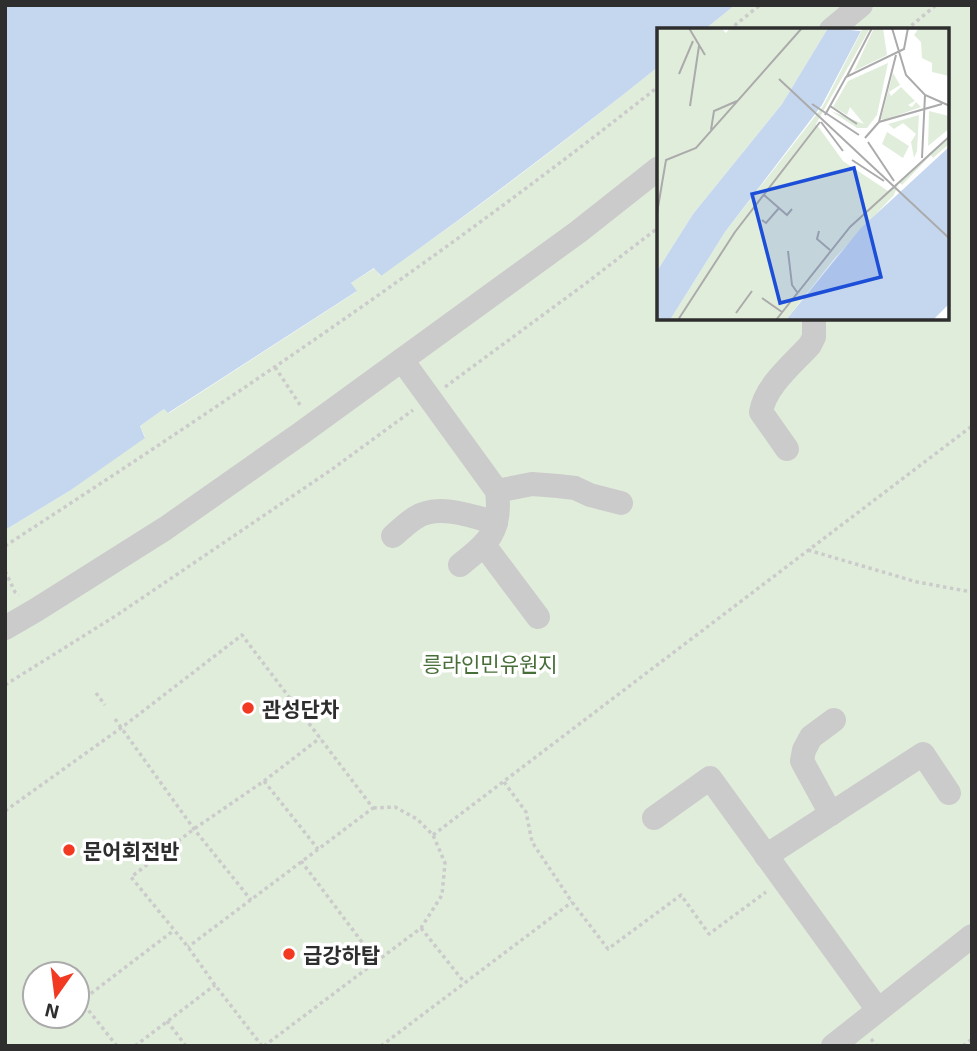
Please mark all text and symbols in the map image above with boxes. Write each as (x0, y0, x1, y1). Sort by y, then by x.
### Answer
inset map (657, 28, 949, 320)
park label: 릉라인민유원지 (422, 651, 558, 676)
place label: 관성단차 (262, 696, 339, 721)
marker: 관성단차 (240, 700, 256, 716)
place label: 문어회전반 (83, 838, 180, 863)
marker: 문어회전반 (61, 842, 77, 858)
place label: 급강하탑 (303, 942, 380, 967)
marker: 급강하탑 (281, 946, 297, 962)
north arrow (21, 960, 91, 1030)
text: N (42, 999, 61, 1025)

